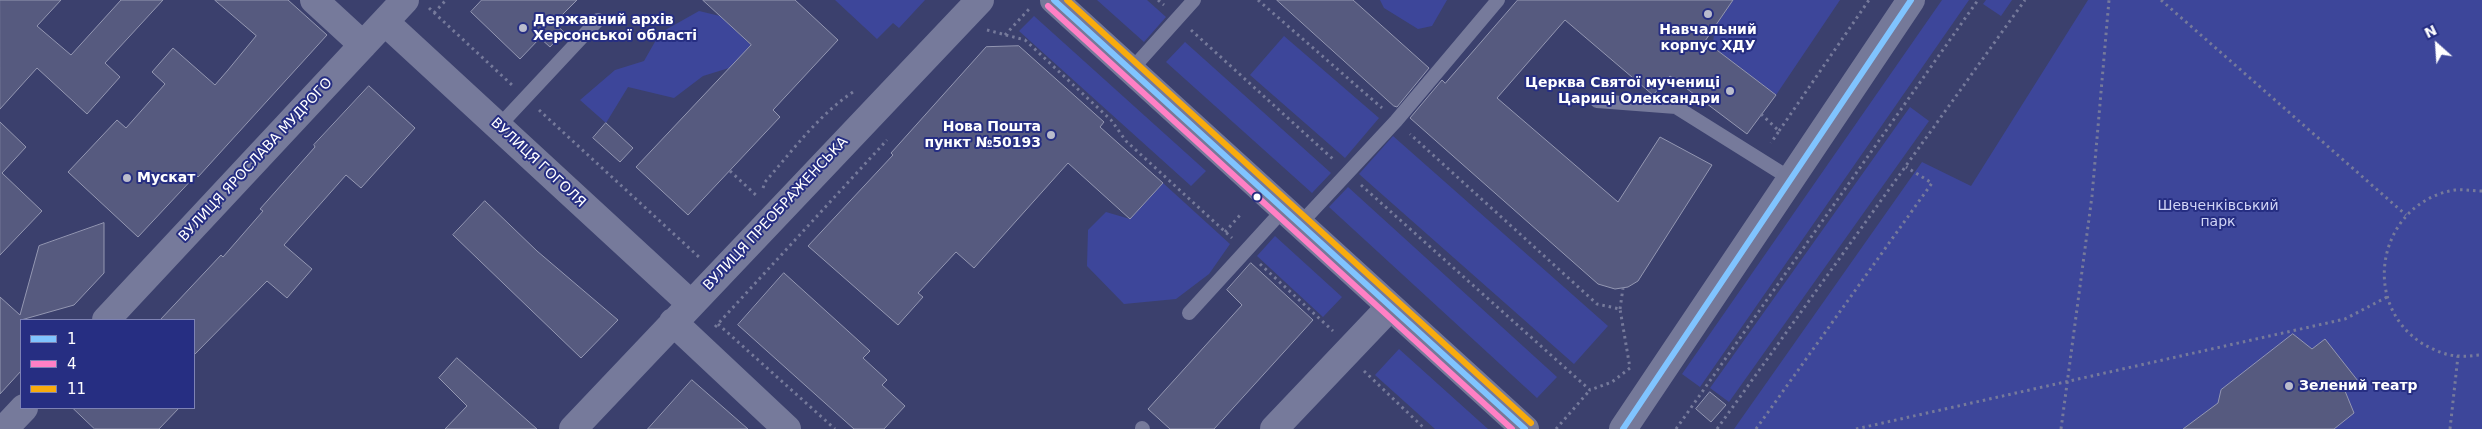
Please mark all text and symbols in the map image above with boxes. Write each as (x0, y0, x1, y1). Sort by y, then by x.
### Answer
marker: Навчальний корпус ХДУ (1702, 8, 1714, 20)
place label: Державний архів Херсонської області (533, 12, 697, 44)
north arrow (2412, 20, 2462, 70)
marker: Державний архів Херсонської області (517, 22, 529, 34)
place label: Навчальний корпус ХДУ (1659, 22, 1757, 54)
text: N (2422, 22, 2439, 41)
street label: ВУЛИЦЯ ЯРОСЛАВА МУДРОГО (176, 75, 336, 245)
place label: Церква Святої мучениці Цариці Олександри (1525, 75, 1720, 108)
marker: Церква Святої мучениці Цариці Олександри (1724, 85, 1736, 97)
street label: ВУЛИЦЯ ГОГОЛЯ (487, 115, 589, 211)
place label: Нова Пошта пункт №50193 (924, 119, 1041, 152)
marker: Нова Пошта пункт №50193 (1045, 129, 1057, 141)
street label: ВУЛИЦЯ ПРЕОБРАЖЕНСЬКА (700, 134, 852, 294)
place label: Мускат (137, 170, 195, 186)
marker: Мускат (121, 172, 133, 184)
unlabelled marker (1252, 192, 1262, 202)
park label: Шевченківський парк (2157, 198, 2279, 230)
legend (20, 319, 195, 409)
text: 1 (67, 330, 77, 348)
text: 4 (67, 355, 77, 373)
place label: Зелений театр (2299, 378, 2418, 394)
text: 11 (67, 380, 86, 398)
marker: Зелений театр (2283, 380, 2295, 392)

